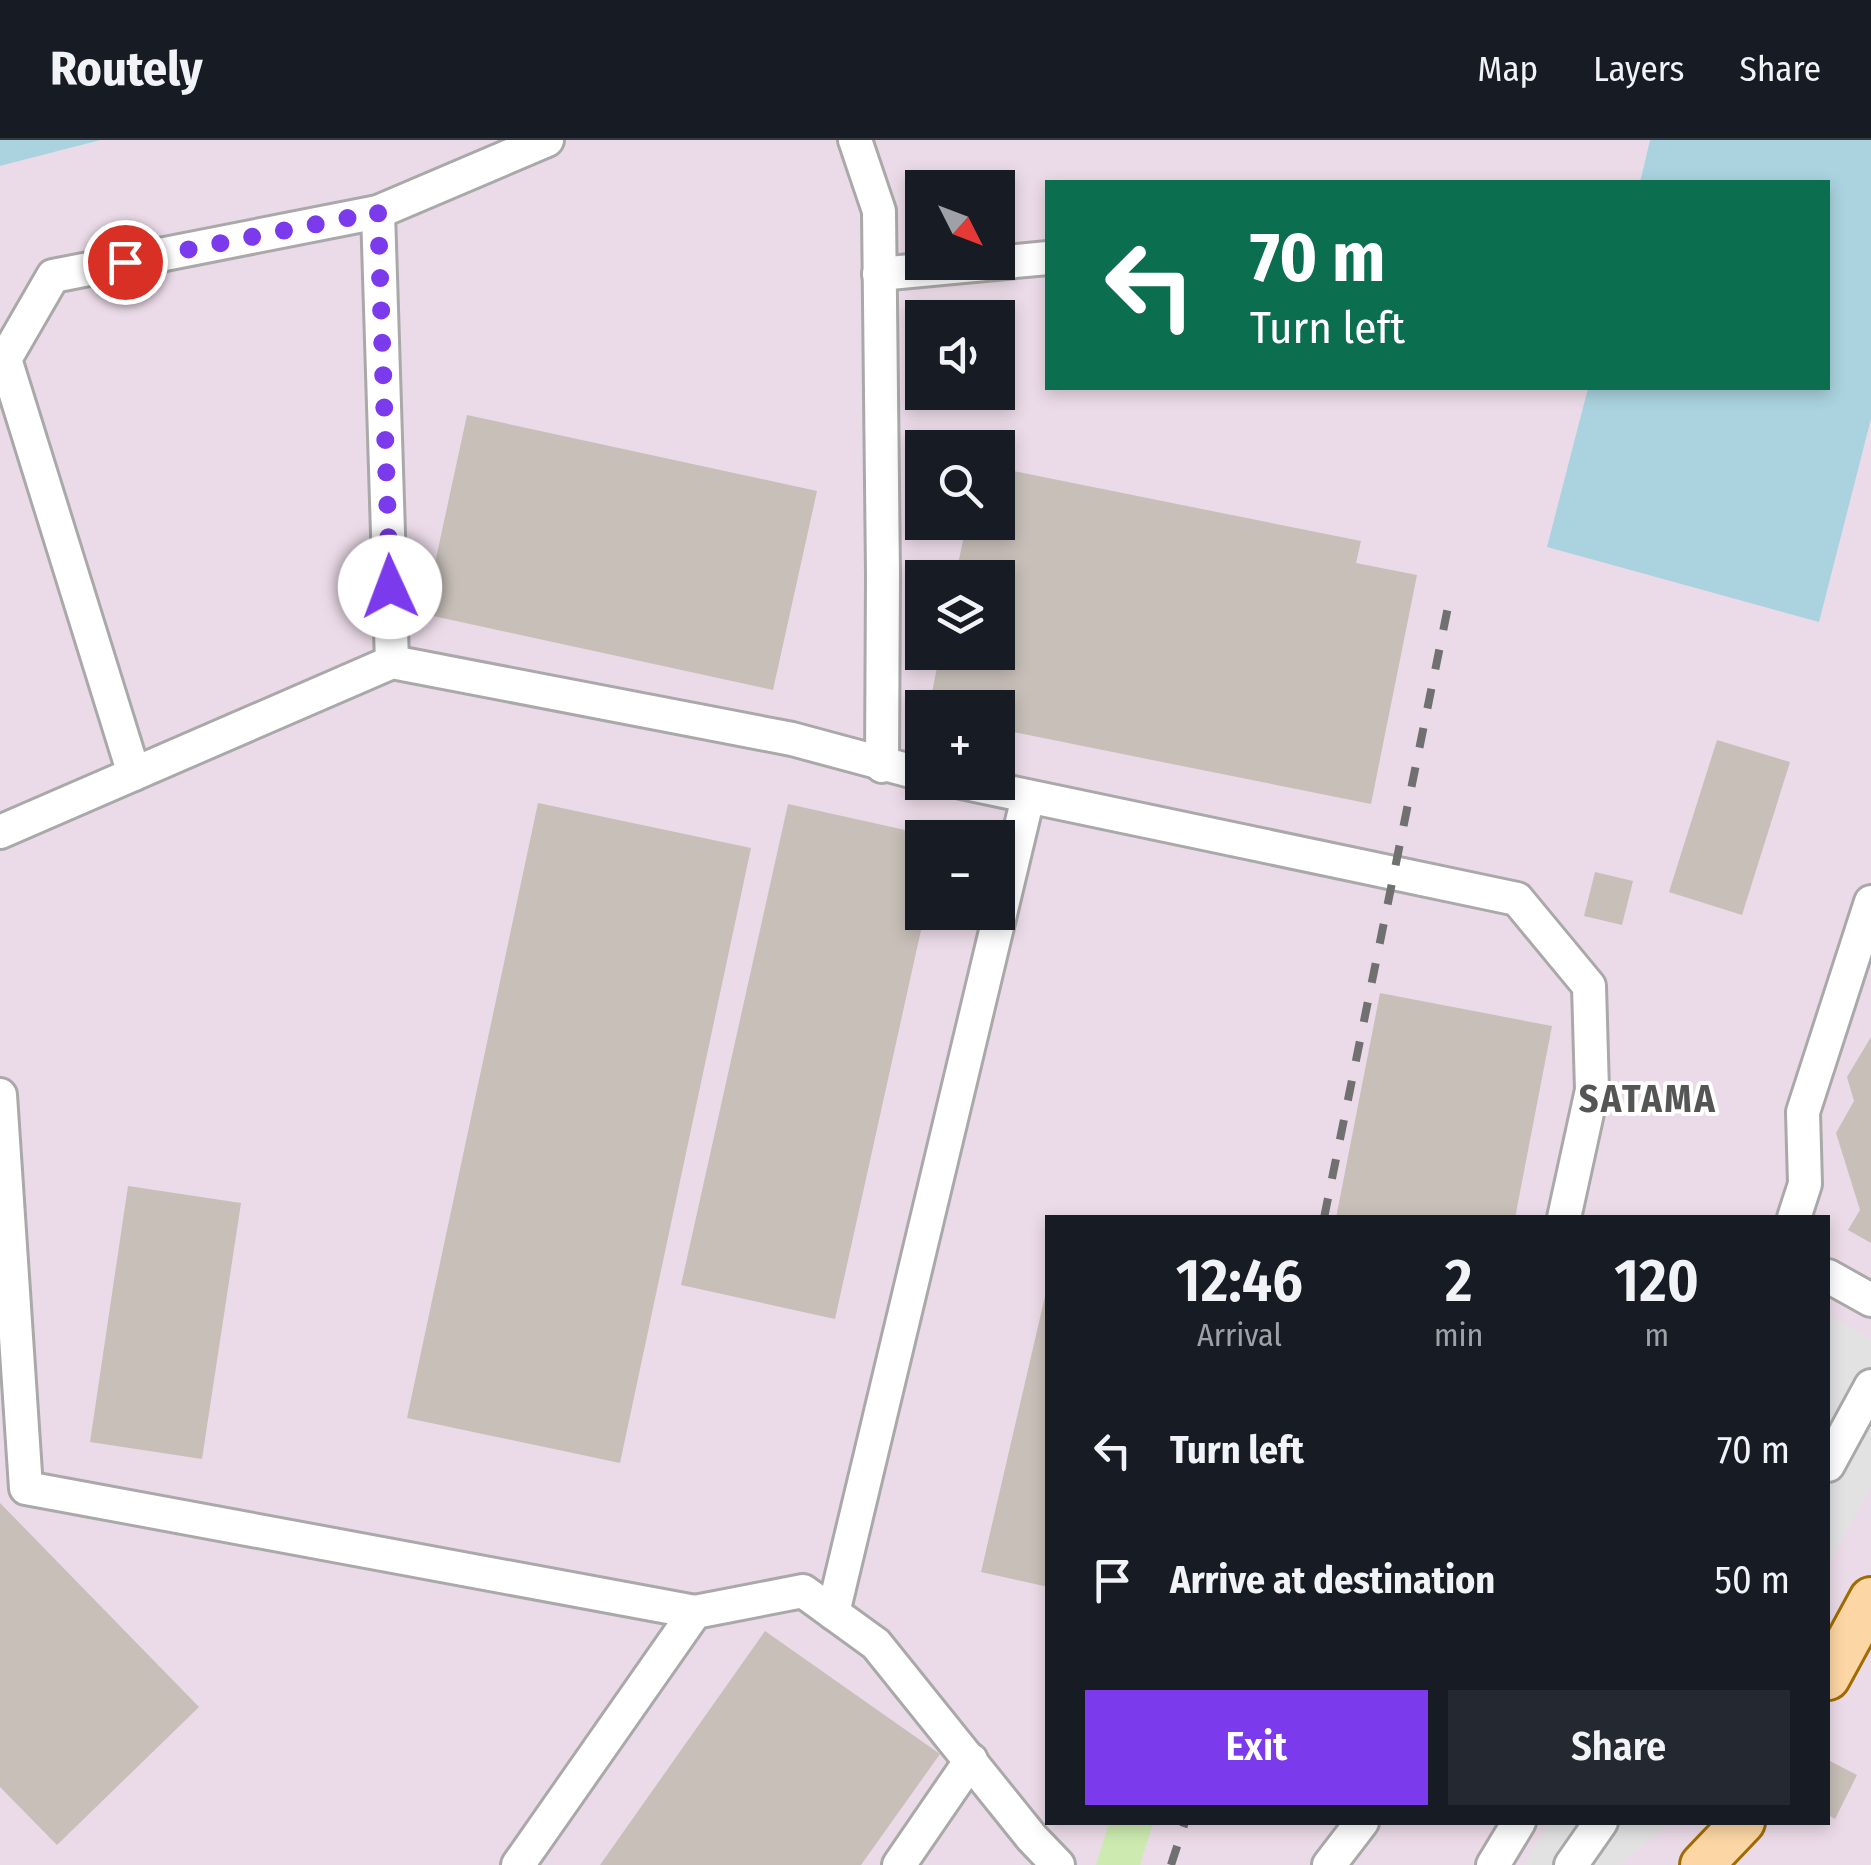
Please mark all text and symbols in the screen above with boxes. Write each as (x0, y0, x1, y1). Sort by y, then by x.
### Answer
text: Routely (50, 40, 203, 98)
text: Map (1478, 48, 1538, 90)
text: Layers (1593, 48, 1685, 90)
text: Share (1740, 48, 1821, 90)
north arrow (905, 170, 1015, 280)
map controls (905, 170, 1015, 930)
text: 70 m (1250, 216, 1385, 300)
pin (83, 220, 168, 305)
icon: left (1085, 220, 1215, 350)
icon: arrive (98, 235, 153, 290)
button: sound (905, 300, 1015, 410)
text: Turn left (1250, 301, 1405, 355)
button: search (905, 430, 1015, 540)
position arrow (338, 535, 442, 639)
button: layers (905, 560, 1015, 670)
button: + (905, 690, 1015, 800)
button: − (905, 820, 1015, 930)
district label: SATAMA (1579, 1076, 1717, 1122)
text: 12:46 (1176, 1245, 1303, 1317)
text: 2 (1445, 1245, 1472, 1317)
text: 120 (1614, 1245, 1699, 1317)
text: Arrival (1197, 1316, 1282, 1354)
text: min (1434, 1316, 1483, 1354)
text: m (1644, 1316, 1669, 1354)
icon: left (1085, 1423, 1140, 1478)
text: Turn left (1170, 1427, 1304, 1473)
text: 70 m (1717, 1427, 1790, 1473)
icon: arrive (1085, 1553, 1140, 1608)
text: Arrive at destination (1170, 1557, 1495, 1603)
text: 50 m (1715, 1557, 1790, 1603)
button: Exit (1085, 1690, 1428, 1805)
button: Share (1448, 1690, 1790, 1805)

